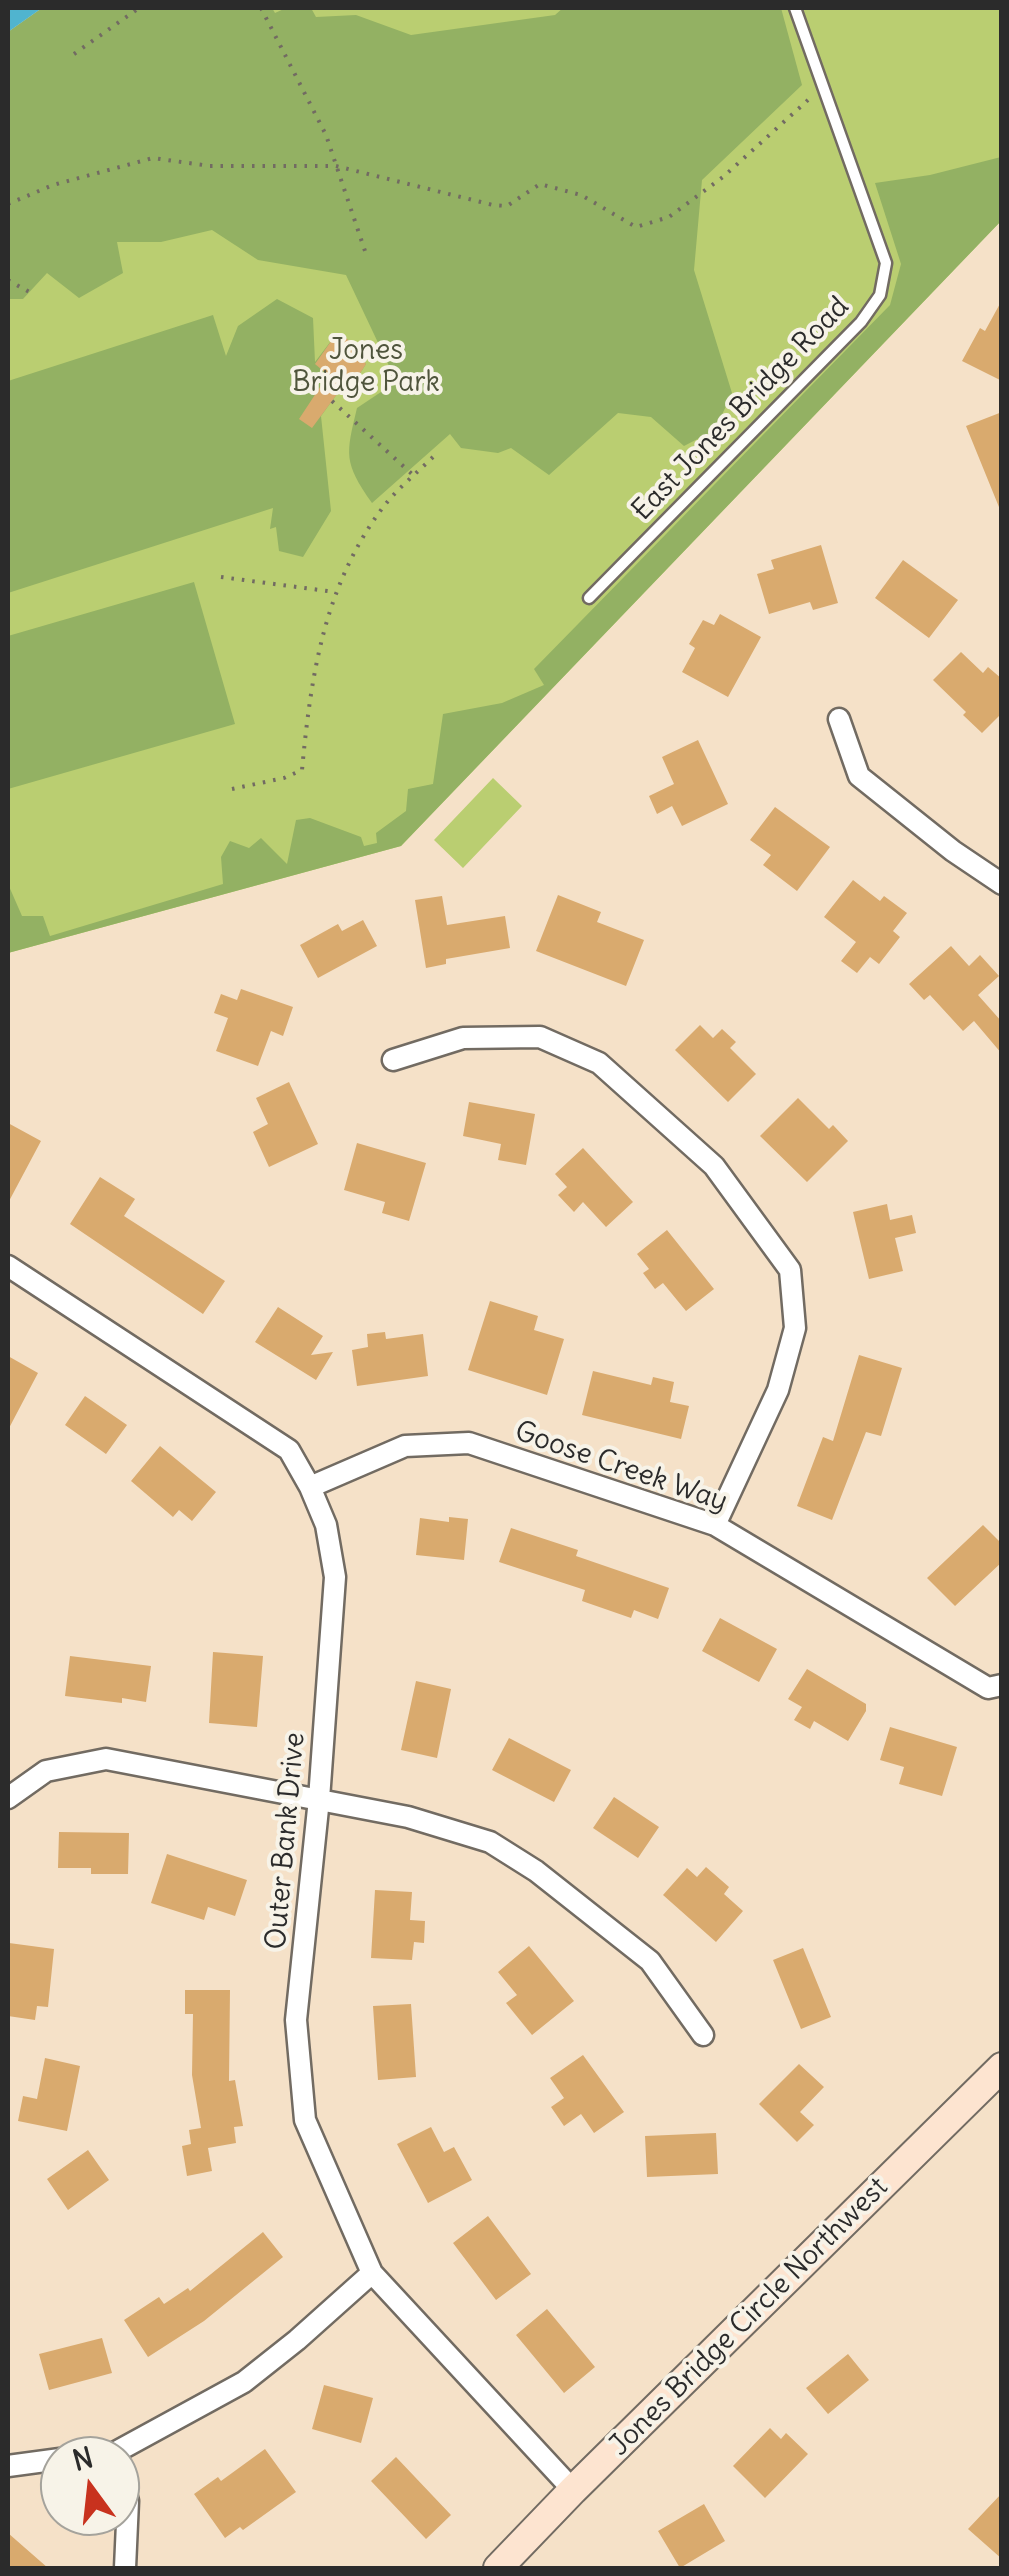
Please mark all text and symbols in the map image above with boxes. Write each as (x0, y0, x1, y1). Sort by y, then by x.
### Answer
street label: East Jones Bridge Road (626, 290, 856, 528)
park label: Jones Bridge Park (292, 334, 440, 400)
street label: Goose Creek Way (510, 1415, 732, 1519)
street label: Outer Bank Drive (260, 1731, 312, 1951)
street label: Jones Bridge Circle Northwest (603, 2171, 895, 2463)
north arrow (40, 2436, 140, 2536)
text: N (69, 2439, 97, 2479)

